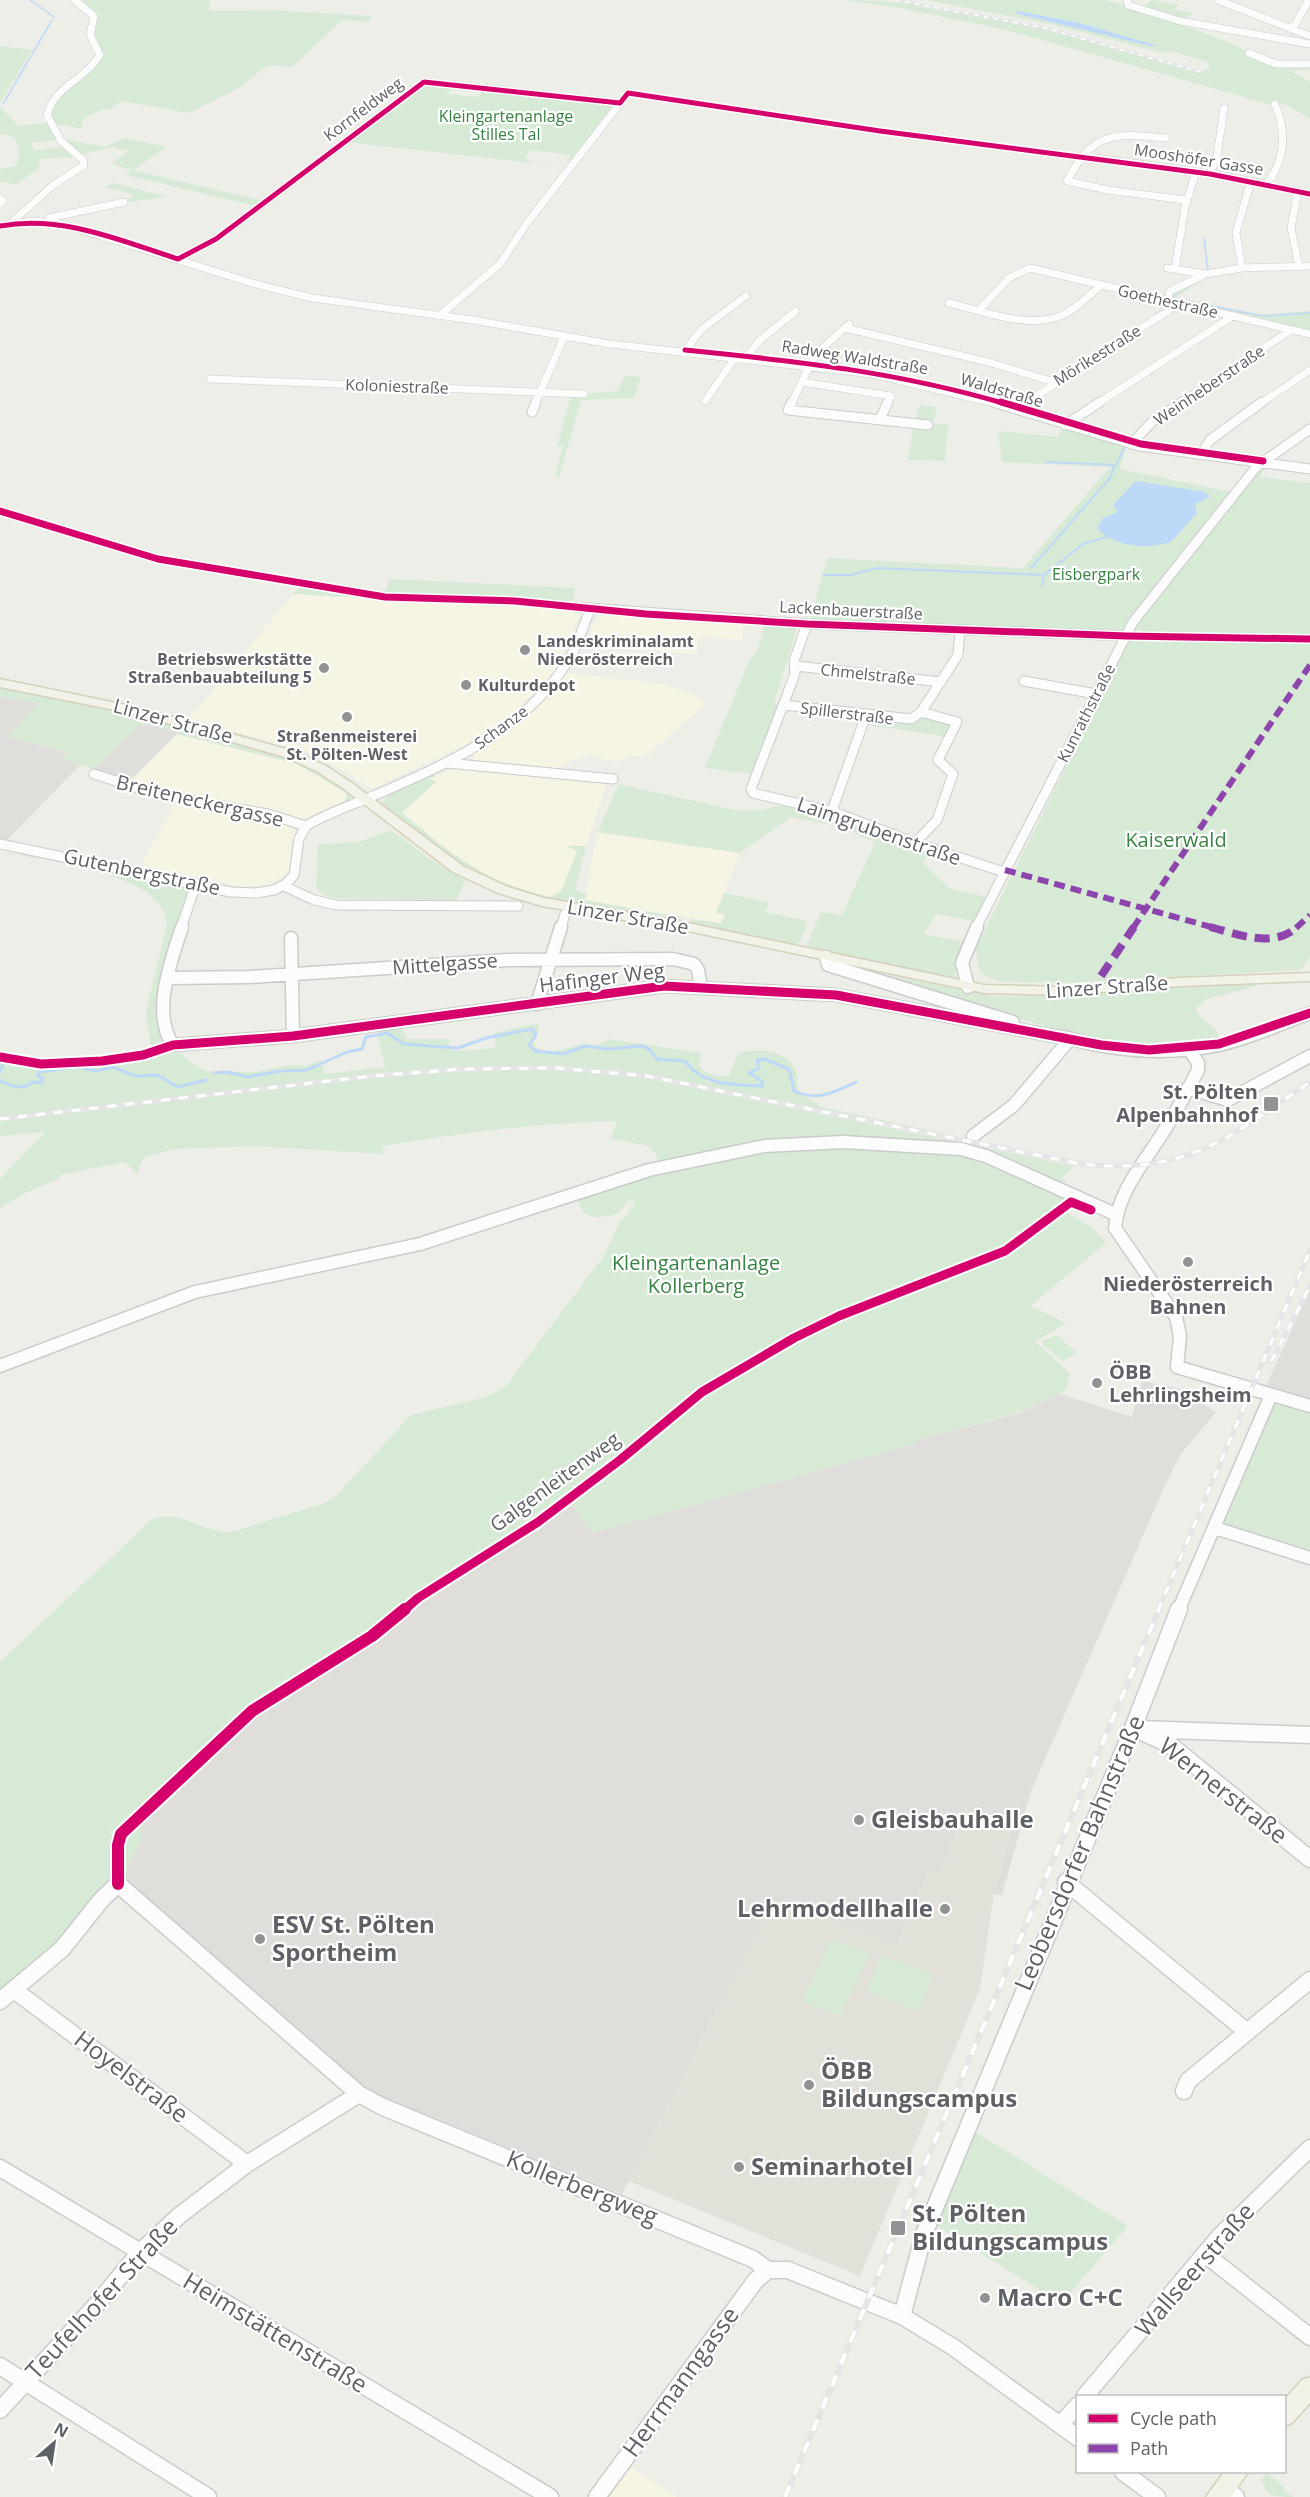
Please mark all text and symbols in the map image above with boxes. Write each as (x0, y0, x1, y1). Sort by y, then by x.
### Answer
street label: Kornfeldweg (319, 72, 407, 146)
park label: Kleingartenanlage Stilles Tal (439, 105, 573, 145)
street label: Mooshöfer Gasse (1133, 138, 1265, 180)
street label: Goethestraße (1116, 279, 1220, 323)
street label: Mörikestraße (1049, 319, 1145, 391)
street label: Radweg Waldstraße (780, 335, 930, 379)
street label: Weinheberstraße (1149, 340, 1269, 430)
street label: Waldstraße (958, 368, 1046, 412)
street label: Koloniestraße (345, 373, 449, 399)
park label: Eisbergpark (1052, 563, 1141, 585)
street label: Lackenbauerstraße (779, 595, 923, 625)
place label: Landeskriminalamt Niederösterreich (537, 630, 694, 670)
marker: Landeskriminalamt Niederösterreich (518, 643, 532, 657)
place label: Betriebswerkstätte Straßenbauabteilung 5 (128, 648, 312, 688)
street label: Chmelstraße (819, 658, 917, 690)
street label: Kunrathstraße (1052, 660, 1120, 766)
marker: Betriebswerkstätte Straßenbauabteilung 5 (317, 661, 331, 675)
place label: Kulturdepot (478, 674, 575, 696)
marker: Kulturdepot (459, 678, 473, 692)
street label: Linzer Straße (110, 692, 236, 749)
street label: Spillerstraße (799, 696, 895, 730)
street label: Schanze (470, 700, 532, 754)
marker: Straßenmeisterei St. Pölten-West (340, 710, 354, 724)
place label: Straßenmeisterei St. Pölten-West (277, 725, 417, 765)
street label: Breiteneckergasse (114, 768, 286, 833)
street label: Laimgrubenstraße (794, 790, 965, 871)
park label: Kaiserwald (1125, 826, 1227, 853)
street label: Gutenbergstraße (61, 842, 223, 901)
street label: Linzer Straße (565, 893, 691, 940)
street label: Mittelgasse (391, 946, 499, 981)
street label: Hafinger Weg (538, 956, 666, 999)
street label: Linzer Straße (1045, 969, 1169, 1004)
place label: St. Pölten Alpenbahnhof (1116, 1078, 1259, 1128)
marker: St. Pölten Alpenbahnhof (1262, 1095, 1280, 1113)
park label: Kleingartenanlage Kollerberg (612, 1249, 780, 1299)
marker: Niederösterreich Bahnen (1181, 1255, 1195, 1269)
place label: Niederösterreich Bahnen (1103, 1270, 1273, 1320)
place label: ÖBB Lehrlingsheim (1109, 1358, 1252, 1408)
marker: ÖBB Lehrlingsheim (1090, 1376, 1104, 1390)
street label: Galgenleitenweg (484, 1425, 625, 1538)
street label: Leobersdorfer Bahnstraße (1006, 1710, 1152, 1995)
street label: Wernerstraße (1153, 1729, 1295, 1851)
place label: Gleisbauhalle (871, 1802, 1034, 1835)
marker: Gleisbauhalle (852, 1813, 866, 1827)
place label: Lehrmodellhalle (737, 1891, 933, 1924)
marker: Lehrmodellhalle (938, 1902, 952, 1916)
place label: ESV St. Pölten Sportheim (272, 1907, 435, 1968)
marker: ESV St. Pölten Sportheim (253, 1932, 267, 1946)
street label: Hoyelstraße (68, 2022, 196, 2130)
place label: ÖBB Bildungscampus (821, 2053, 1017, 2114)
marker: ÖBB Bildungscampus (802, 2078, 816, 2092)
street label: Kollerbergweg (502, 2141, 663, 2232)
place label: Seminarhotel (751, 2149, 913, 2182)
marker: Seminarhotel (732, 2160, 746, 2174)
street label: Wallseerstraße (1127, 2195, 1261, 2343)
place label: St. Pölten Bildungscampus (912, 2196, 1108, 2257)
street label: Teufelhofer Straße (18, 2210, 184, 2386)
marker: St. Pölten Bildungscampus (889, 2219, 907, 2237)
street label: Heimstättenstraße (177, 2264, 374, 2400)
place label: Macro C+C (997, 2280, 1123, 2313)
marker: Macro C+C (978, 2291, 992, 2305)
street label: Herrmanngasse (614, 2299, 746, 2463)
legend (1076, 2395, 1286, 2473)
text: Cycle path (1130, 2406, 1217, 2430)
north arrow (24, 2413, 84, 2473)
text: N (50, 2417, 72, 2443)
text: Path (1130, 2436, 1168, 2460)

